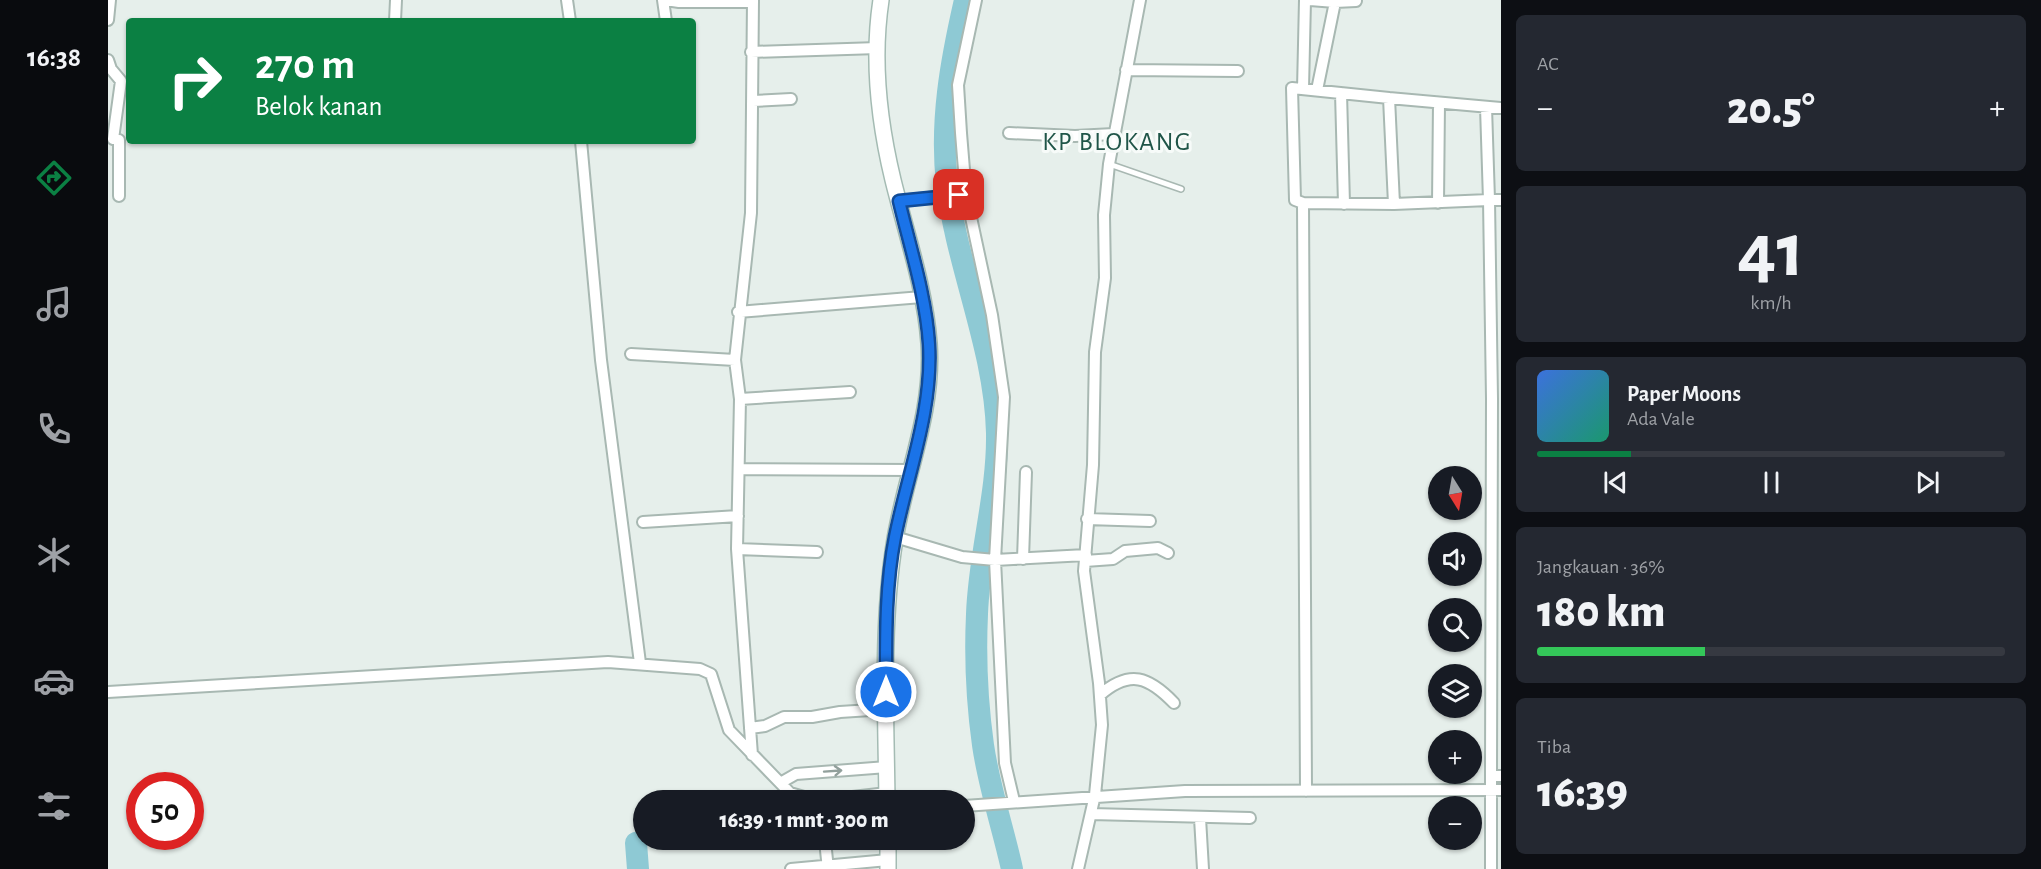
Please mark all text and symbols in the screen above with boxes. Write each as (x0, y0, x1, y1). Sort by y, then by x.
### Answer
icon: right (156, 42, 234, 120)
text: 16:38 (27, 44, 81, 71)
text: 270 m (255, 44, 355, 86)
text: AC (1537, 54, 1559, 74)
text: 20.5° (1727, 87, 1815, 132)
text: − (1537, 92, 1553, 125)
text: + (1989, 92, 2005, 125)
text: Belok kanan (255, 93, 382, 120)
district label: KP BLOKANG (1042, 129, 1192, 155)
icon: directions (33, 157, 75, 199)
pin (933, 169, 984, 220)
icon: arrive (942, 178, 975, 211)
text: 41 (1737, 213, 1805, 291)
icon: music (33, 283, 75, 325)
text: km/h (1750, 293, 1792, 313)
text: Paper Moons (1627, 383, 1741, 405)
icon: phone (33, 408, 75, 450)
text: Ada Vale (1627, 409, 1695, 429)
north arrow (1428, 466, 1482, 520)
map controls (1428, 466, 1482, 850)
icon: previous (1599, 466, 1632, 499)
icon: pause (1755, 466, 1788, 499)
icon: next (1911, 466, 1944, 499)
button: sound (1428, 532, 1482, 586)
icon: climate (33, 534, 75, 576)
text: Jangkauan · 36% (1537, 557, 1665, 577)
text: 180 km (1537, 590, 1666, 635)
button: search (1428, 598, 1482, 652)
icon: car (33, 660, 75, 702)
position arrow (854, 660, 918, 724)
button: layers (1428, 664, 1482, 718)
button: + (1428, 730, 1482, 784)
text: Tiba (1537, 737, 1571, 757)
one-way arrow (823, 765, 843, 776)
text: 16:39 (1537, 770, 1628, 815)
speed limit sign: 50 (126, 772, 204, 850)
icon: filters (33, 785, 75, 827)
button: − (1428, 796, 1482, 850)
text: 16:39 · 1 mnt · 300 m (719, 809, 889, 831)

